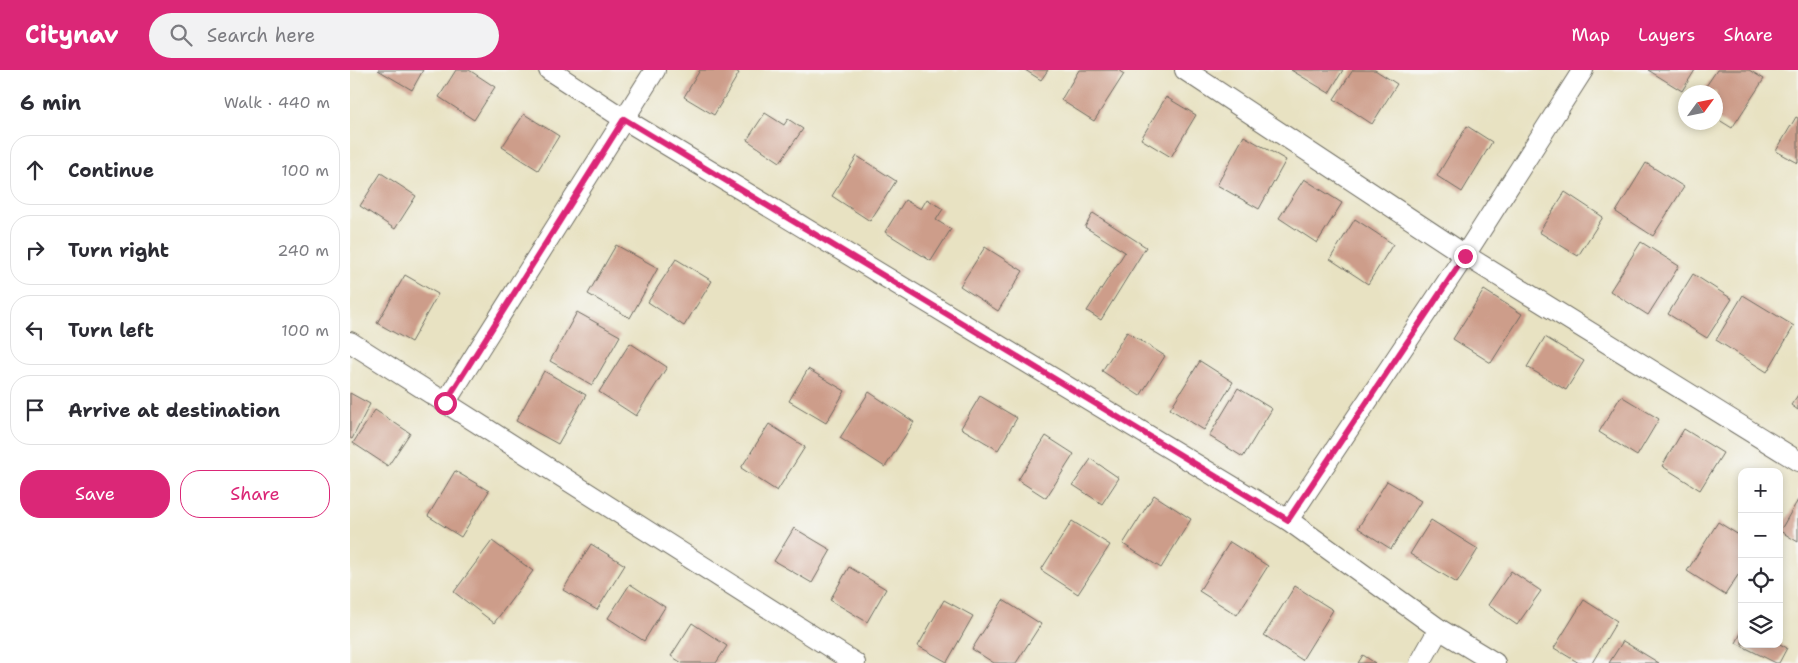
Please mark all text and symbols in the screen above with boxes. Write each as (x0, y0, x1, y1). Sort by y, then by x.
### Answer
search box (149, 13, 499, 58)
text: Citynav (25, 19, 119, 51)
icon: search (167, 21, 195, 49)
text: Search here (207, 23, 315, 48)
text: Map (1572, 23, 1610, 47)
text: Layers (1638, 23, 1695, 47)
text: Share (1723, 23, 1773, 47)
north arrow (1678, 85, 1723, 130)
text: 6 min (20, 89, 81, 117)
text: Walk · 440 m (224, 92, 330, 113)
icon: ahead (21, 156, 49, 184)
text: Continue (68, 158, 154, 183)
text: 100 m (281, 160, 329, 181)
icon: right (21, 236, 49, 264)
text: Turn right (68, 238, 169, 263)
text: 240 m (277, 240, 329, 261)
route end (1454, 245, 1477, 268)
icon: left (21, 316, 49, 344)
text: Turn left (68, 318, 154, 343)
text: 100 m (281, 320, 329, 341)
route start (434, 392, 457, 415)
icon: arrive (21, 396, 49, 424)
text: Arrive at destination (68, 398, 280, 423)
map controls (1738, 468, 1783, 648)
button: + (1738, 468, 1783, 513)
button: Save (20, 470, 170, 518)
button: Share (180, 470, 330, 518)
button: − (1738, 513, 1783, 558)
button: locate (1738, 558, 1783, 603)
button: layers (1738, 603, 1783, 648)

